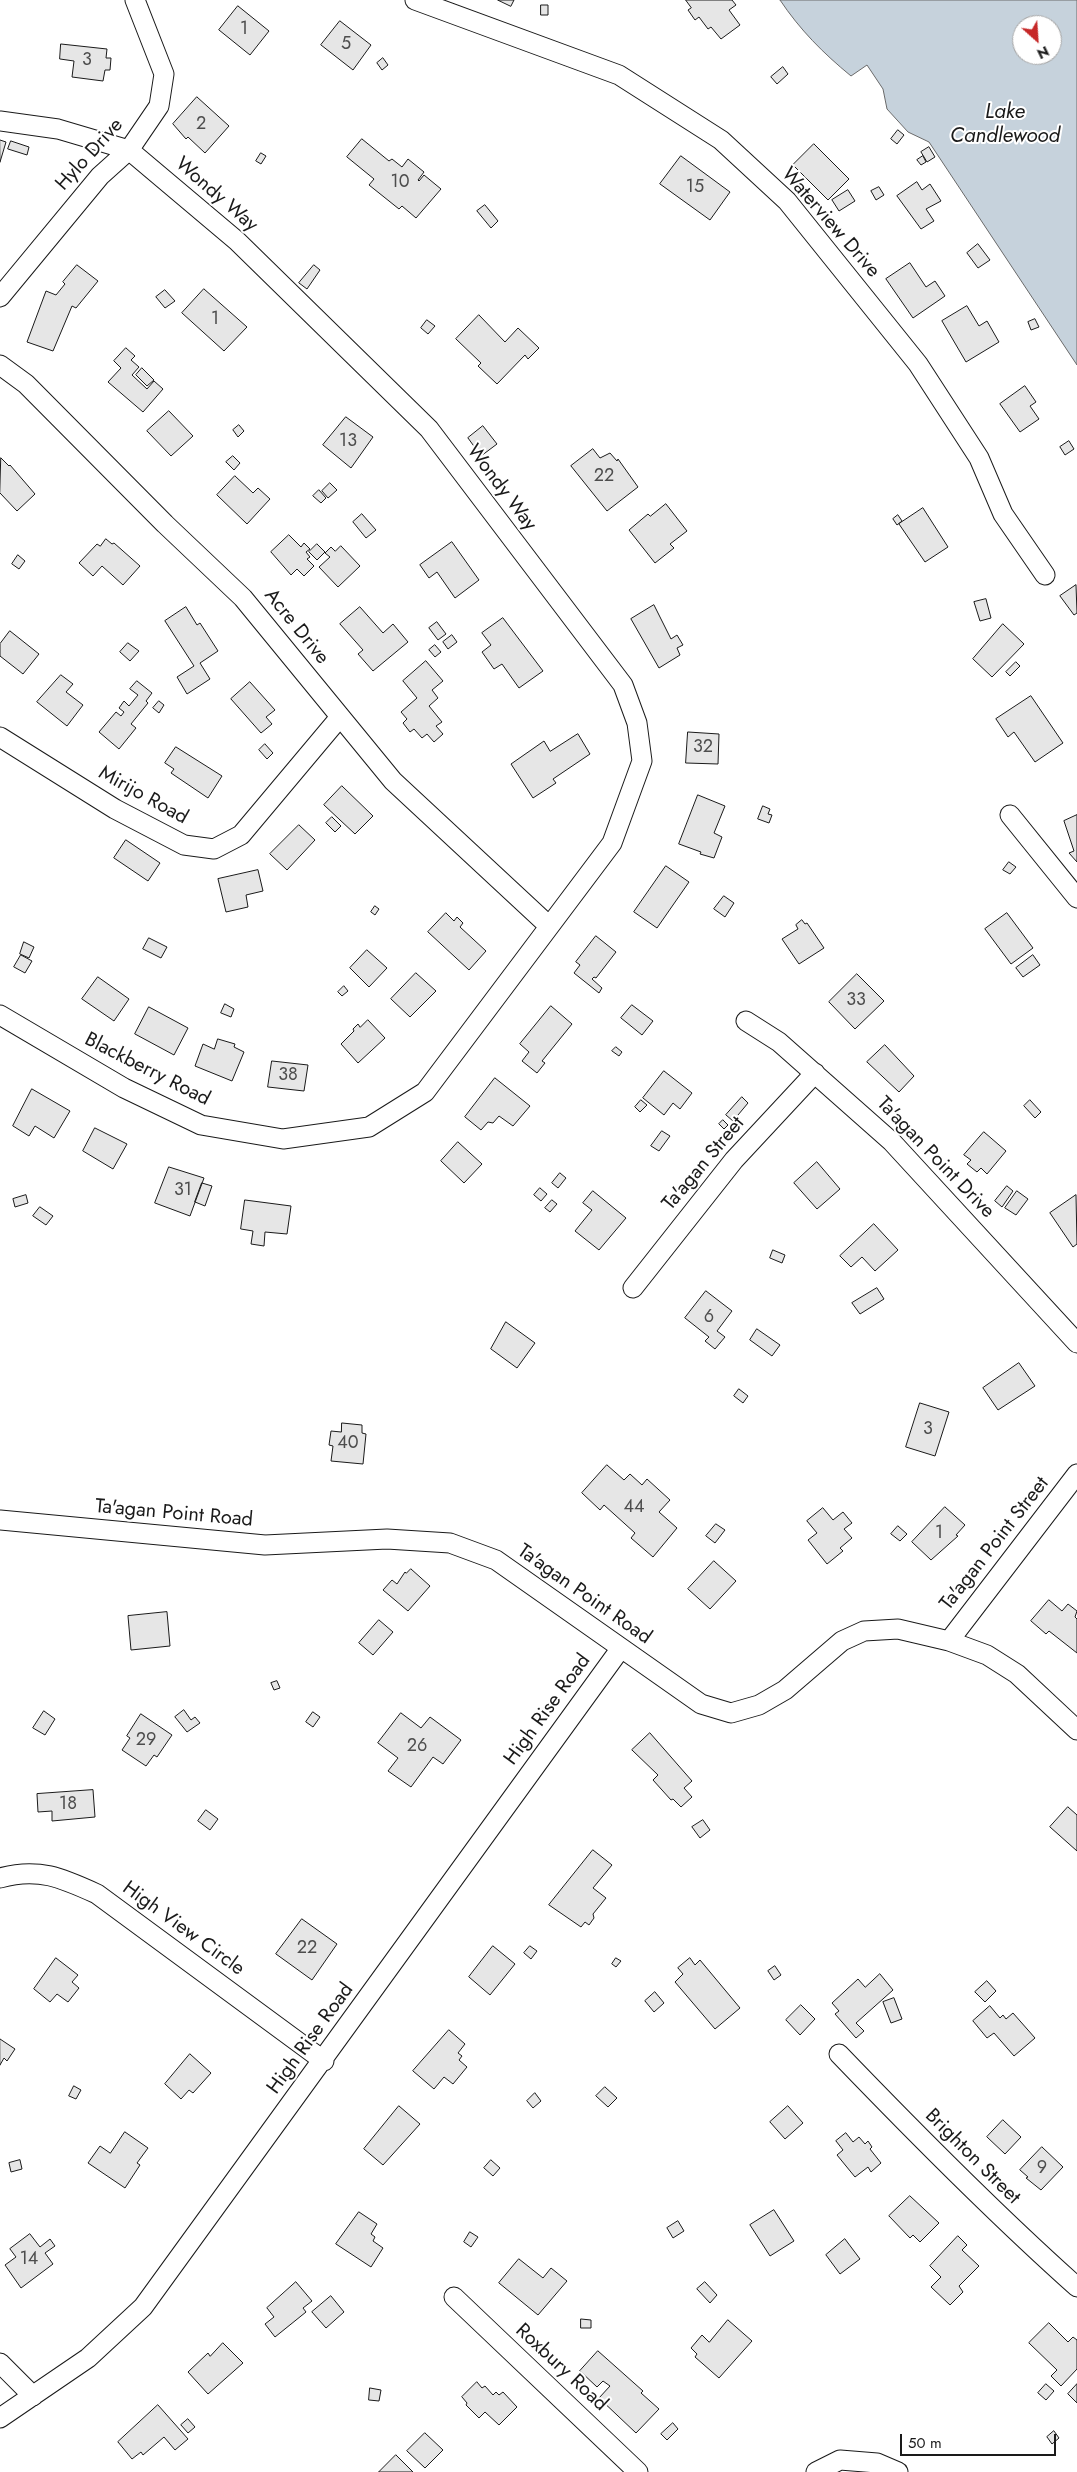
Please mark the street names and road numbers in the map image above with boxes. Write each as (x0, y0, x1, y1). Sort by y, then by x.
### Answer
street label: Hylo Drive (51, 114, 129, 196)
street label: Wondy Way (170, 153, 262, 237)
street label: Waterview Drive (776, 163, 884, 283)
street label: Wondy Way (461, 440, 541, 536)
street label: Acre Drive (258, 584, 334, 670)
street label: Mirijo Road (94, 762, 192, 830)
street label: Blackberry Road (80, 1028, 214, 1112)
street label: Ta'agan Point Drive (871, 1092, 999, 1224)
street label: Ta'agan Street (658, 1112, 750, 1216)
street label: Ta'agan Point Street (935, 1473, 1055, 1615)
street label: Ta'agan Point Road (94, 1495, 254, 1533)
street label: Ta'agan Point Road (512, 1540, 656, 1650)
street label: High Rise Road (500, 1650, 596, 1770)
street label: High View Circle (117, 1877, 249, 1981)
street label: High Rise Road (263, 1979, 359, 2099)
street label: Brighton Street (919, 2104, 1025, 2210)
street label: Roxbury Road (510, 2319, 612, 2417)

